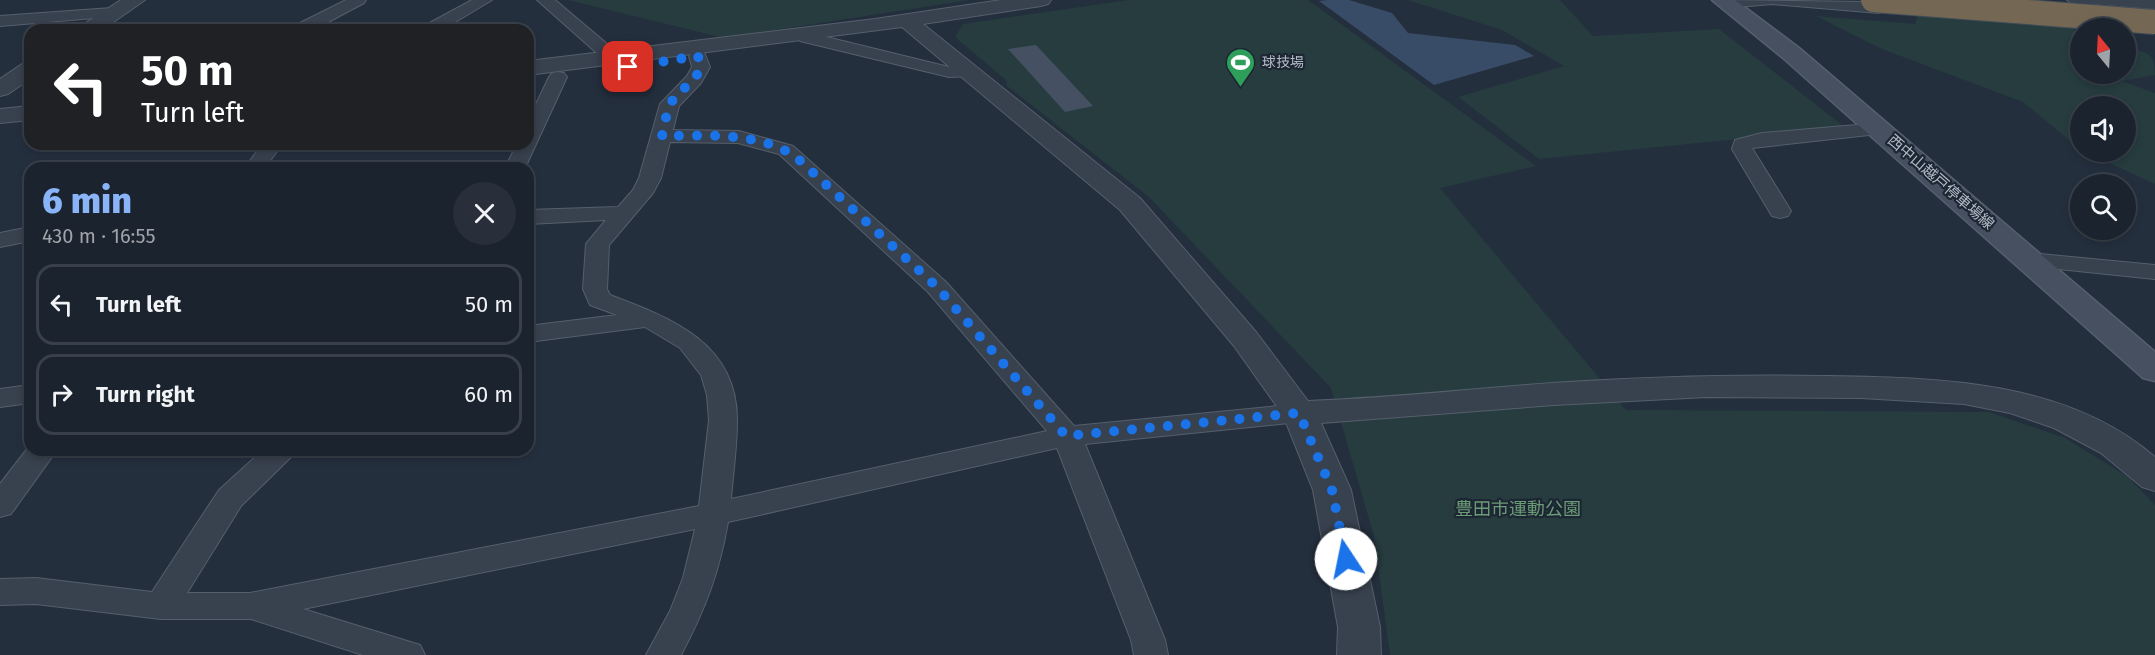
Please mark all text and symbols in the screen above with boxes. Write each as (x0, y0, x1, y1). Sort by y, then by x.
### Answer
north arrow (2070, 18, 2136, 84)
map controls (2070, 18, 2136, 240)
pin (602, 41, 653, 92)
text: 50 m (141, 46, 234, 96)
sports icon: 球技場 (1225, 46, 1257, 88)
icon: left (42, 48, 120, 126)
icon: arrive (611, 50, 644, 83)
place label: 球技場 (1262, 54, 1304, 71)
button: sound (2070, 96, 2136, 162)
text: Turn left (141, 97, 244, 129)
street label: 西中山越戸停車場線 (1884, 131, 1998, 233)
button: search (2070, 174, 2136, 240)
text: 6 min (42, 179, 132, 223)
button: close (453, 182, 516, 245)
text: 430 m · 16:55 (42, 224, 155, 248)
icon: left (45, 288, 78, 321)
text: Turn left (96, 291, 181, 318)
text: 50 m (465, 291, 513, 318)
icon: right (45, 378, 78, 411)
text: Turn right (96, 381, 195, 408)
text: 60 m (464, 381, 513, 408)
park label: 豊田市運動公園 (1455, 498, 1581, 520)
position arrow (1314, 527, 1378, 591)

